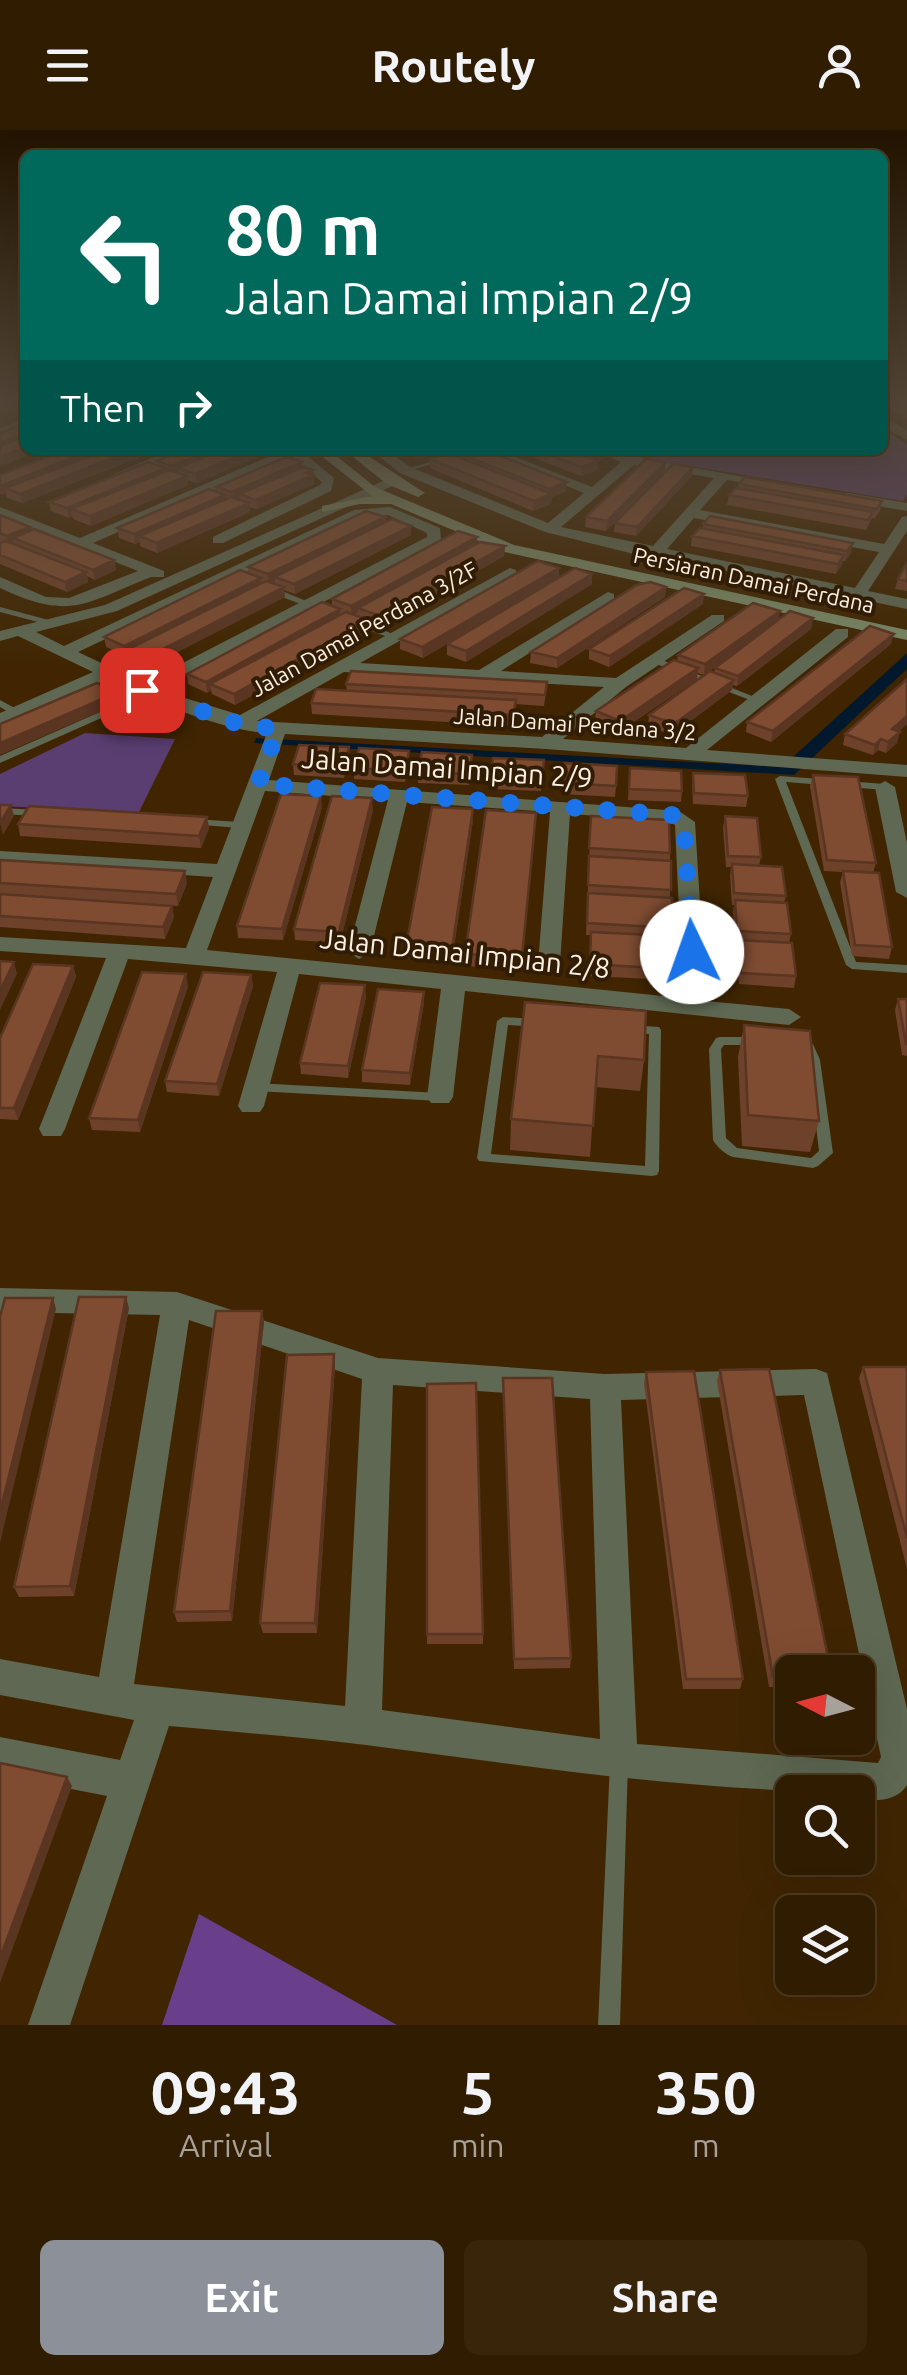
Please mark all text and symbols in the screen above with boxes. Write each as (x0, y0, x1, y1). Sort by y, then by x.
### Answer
icon: menu (40, 38, 95, 93)
icon: person (812, 38, 867, 93)
text: Routely (372, 40, 535, 91)
icon: left (60, 190, 190, 320)
text: 80 m (225, 190, 381, 268)
text: Jalan Damai Impian 2/9 (225, 272, 693, 323)
icon: right (166, 380, 221, 435)
text: Then (60, 387, 146, 429)
street label: Persiaran Damai Perdana (631, 542, 877, 617)
street label: Jalan Damai Perdana 3/2F (246, 556, 481, 701)
pin (100, 648, 185, 733)
icon: arrive (115, 663, 170, 718)
street label: Jalan Damai Perdana 3/2 (453, 703, 697, 744)
street label: Jalan Damai Impian 2/9 (301, 742, 594, 793)
position arrow (640, 900, 744, 1004)
street label: Jalan Damai Impian 2/8 (318, 922, 612, 983)
north arrow (775, 1655, 875, 1755)
map controls (775, 1655, 875, 1995)
button: search (775, 1775, 875, 1875)
button: layers (775, 1895, 875, 1995)
text: 09:43 (150, 2058, 301, 2125)
text: 5 (461, 2058, 495, 2125)
text: 350 (655, 2058, 757, 2125)
text: Arrival (179, 2127, 272, 2163)
text: min (451, 2127, 505, 2163)
text: m (692, 2127, 720, 2163)
button: Exit (40, 2240, 444, 2355)
button: Share (464, 2240, 867, 2355)

